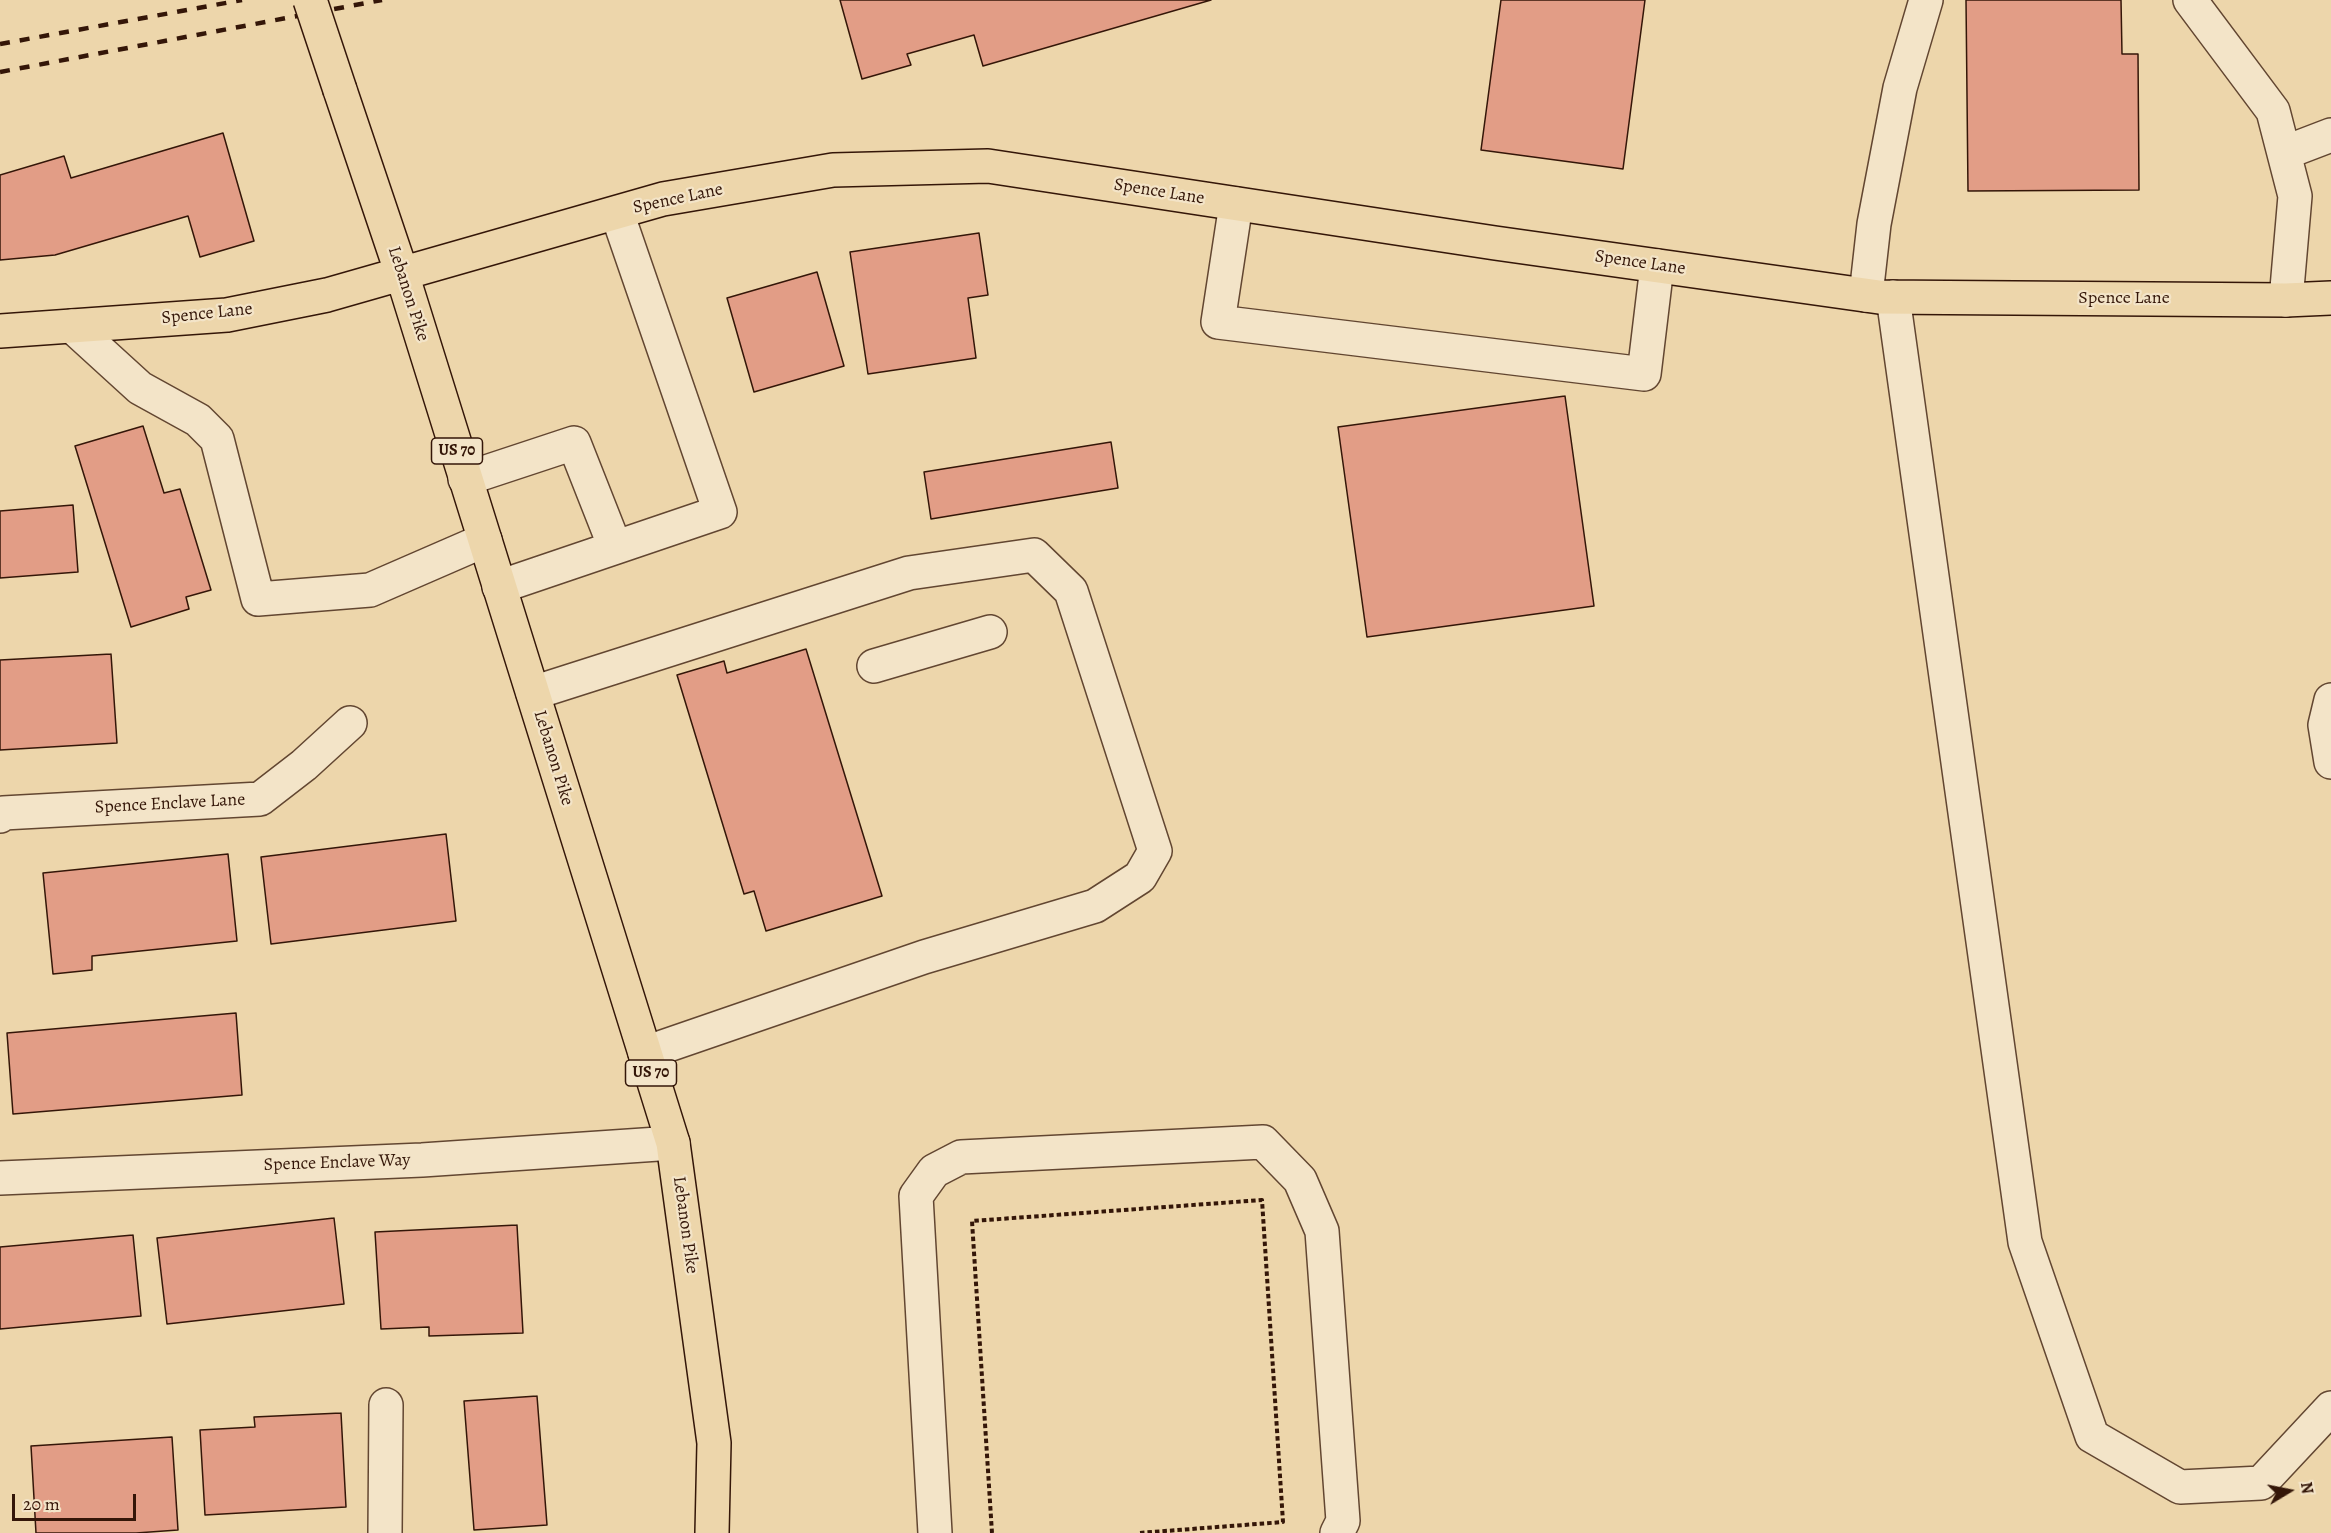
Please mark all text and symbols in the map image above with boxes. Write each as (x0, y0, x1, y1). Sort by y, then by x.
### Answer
street label: Spence Lane (1112, 174, 1206, 210)
street label: Spence Lane (631, 179, 725, 219)
street label: Lebanon Pike (383, 244, 433, 344)
street label: Spence Lane (1593, 246, 1687, 280)
street label: Spence Lane (2078, 288, 2170, 310)
street label: Spence Lane (160, 298, 254, 330)
road number: US 70 (432, 438, 482, 464)
street label: Lebanon Pike (528, 708, 578, 808)
street label: Spence Enclave Lane (94, 789, 246, 819)
road number: US 70 (626, 1060, 676, 1086)
street label: Spence Enclave Way (263, 1150, 411, 1176)
street label: Lebanon Pike (667, 1175, 703, 1275)
north arrow (2259, 1461, 2319, 1521)
text: N (2295, 1480, 2319, 1496)
scale bar (15, 1482, 140, 1520)
text: 20 m (23, 1492, 60, 1516)

